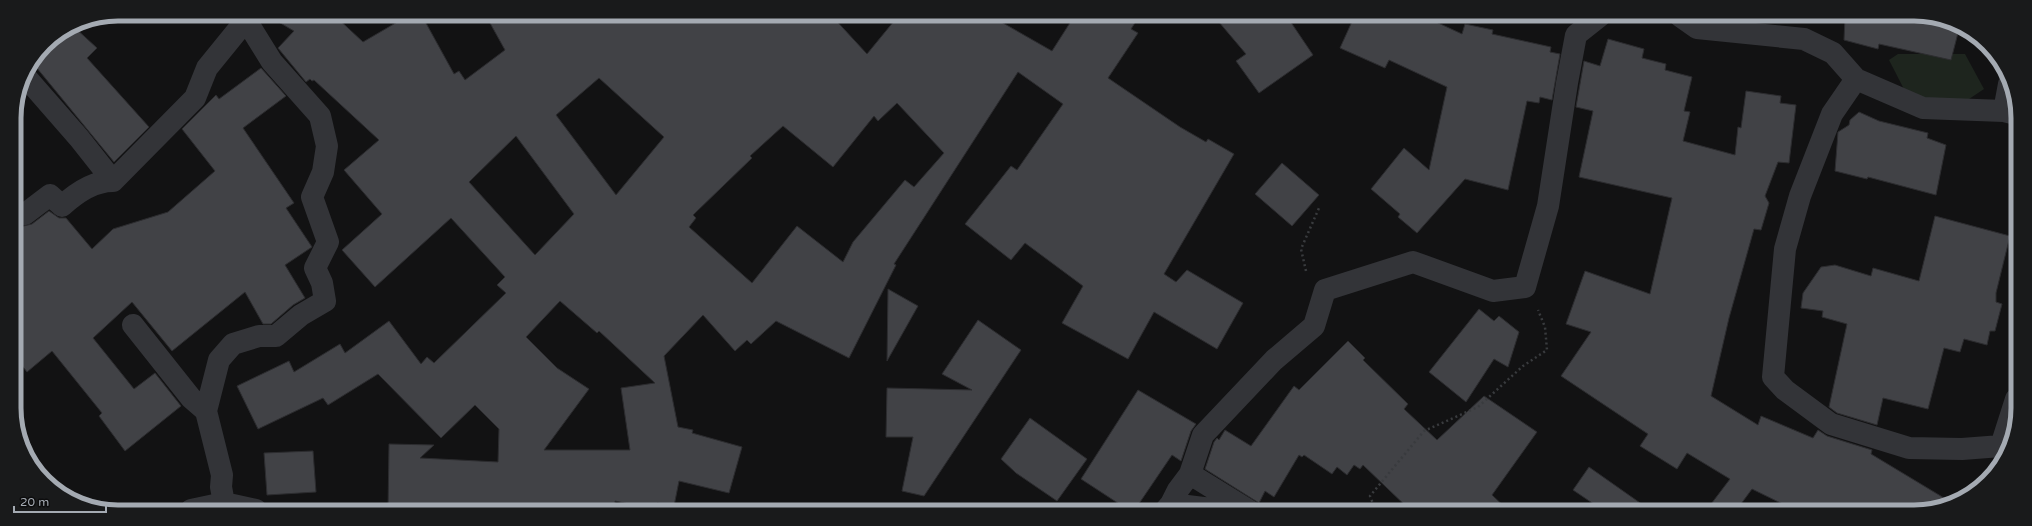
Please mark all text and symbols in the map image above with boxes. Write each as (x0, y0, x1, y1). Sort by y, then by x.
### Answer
scale bar (14, 488, 106, 514)
text: 20 m (20, 495, 49, 509)

